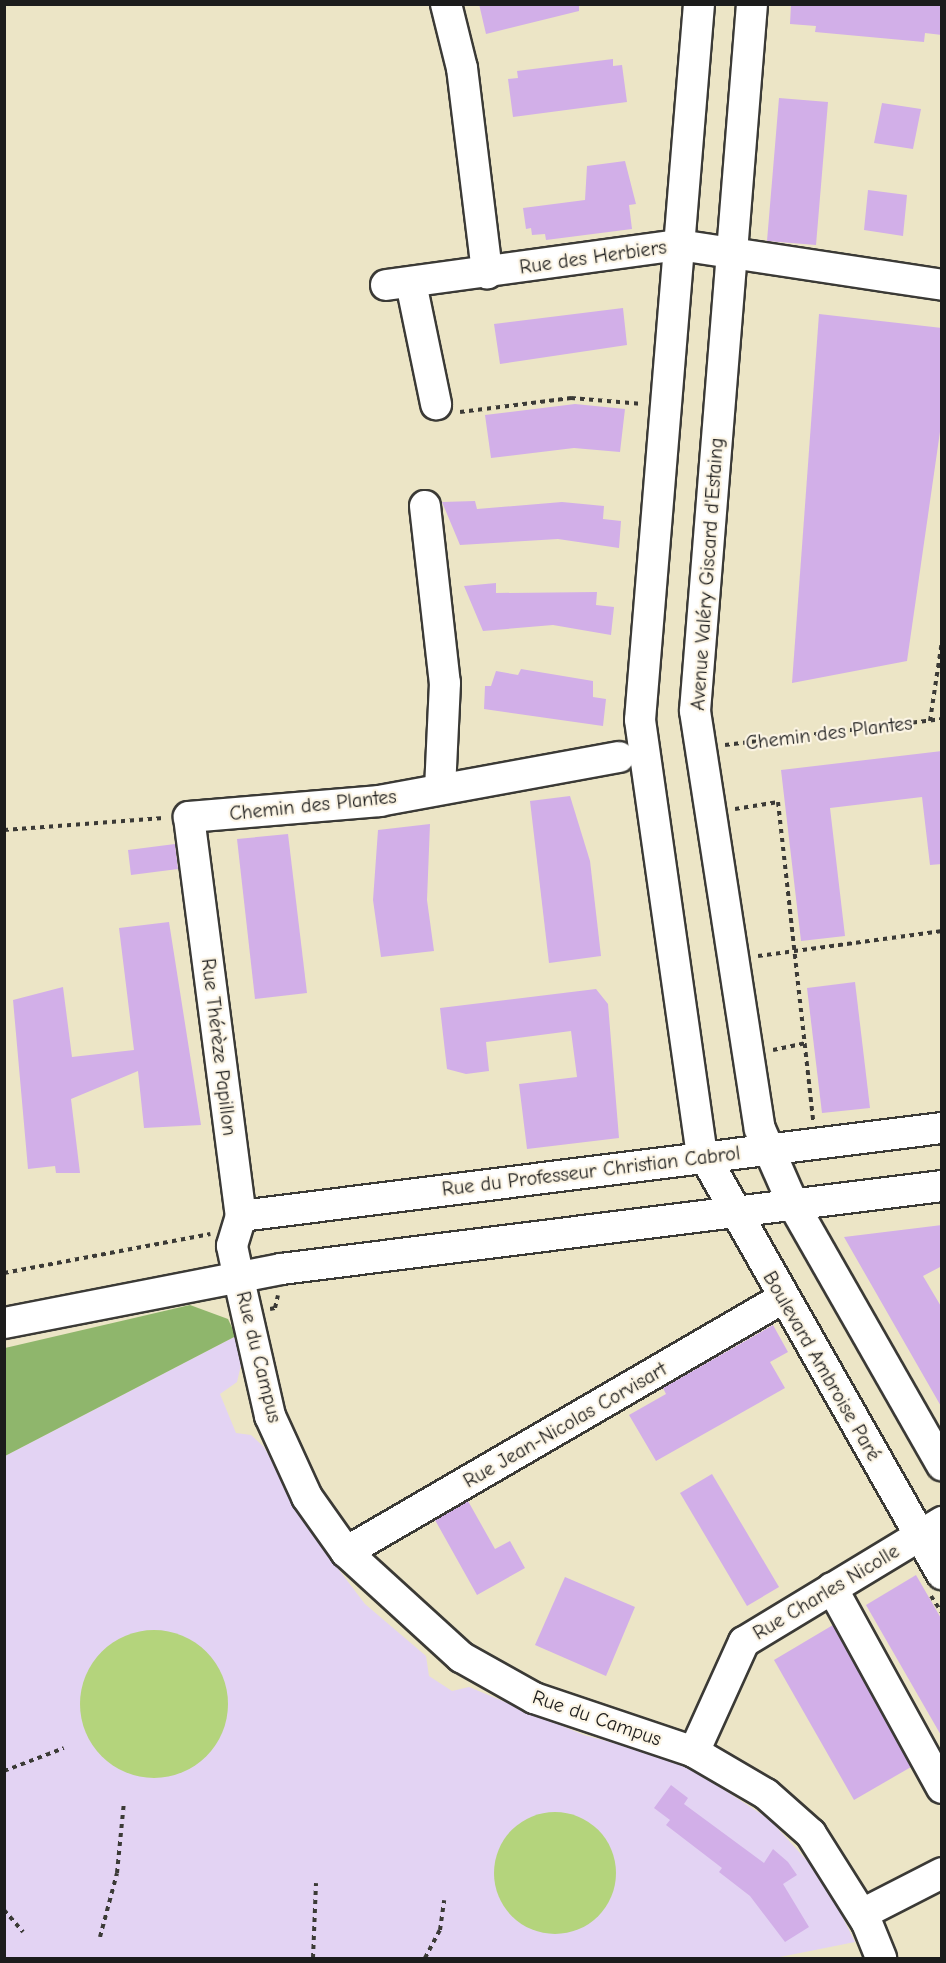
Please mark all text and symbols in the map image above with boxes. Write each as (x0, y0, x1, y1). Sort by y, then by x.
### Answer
street label: Rue des Herbiers (518, 235, 668, 279)
street label: Avenue Valéry Giscard d'Estaing (685, 437, 729, 711)
street label: Chemin des Plantes (744, 711, 914, 755)
street label: Chemin des Plantes (228, 784, 398, 826)
street label: Rue Thérèze Papillon (196, 957, 242, 1137)
street label: Rue du Professeur Christian Cabrol (441, 1141, 741, 1201)
street label: Boulevard Ambroise Paré (758, 1267, 886, 1465)
street label: Rue du Campus (231, 1289, 287, 1425)
street label: Rue Jean-Nicolas Corvisart (459, 1357, 671, 1493)
street label: Rue Charles Nicolle (749, 1539, 903, 1645)
street label: Rue du Campus (529, 1685, 665, 1751)

